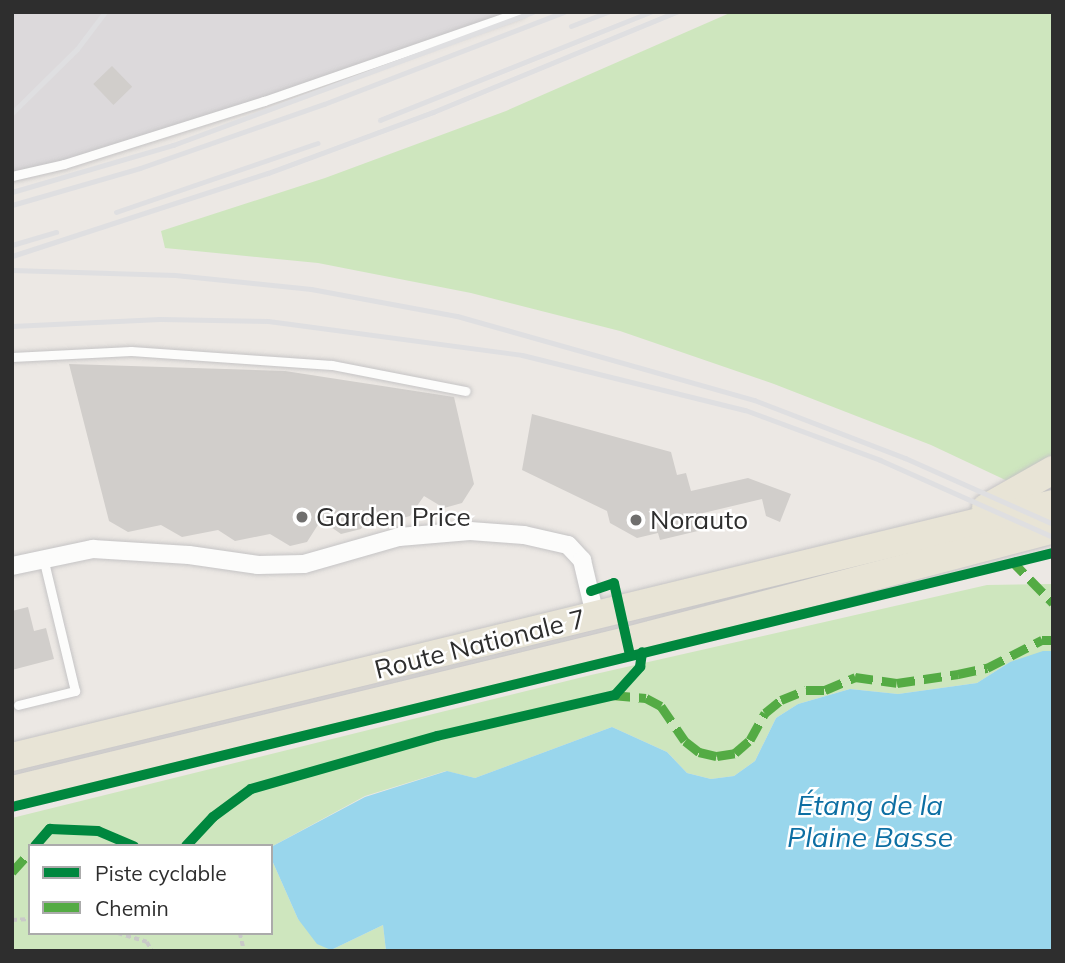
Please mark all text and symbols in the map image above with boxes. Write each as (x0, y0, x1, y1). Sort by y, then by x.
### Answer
place label: Garden Price (316, 501, 471, 533)
place label: Norauto (650, 504, 748, 536)
marker: Garden Price (294, 509, 310, 525)
marker: Norauto (628, 512, 644, 528)
street label: Route Nationale 7 (371, 603, 589, 685)
water label: Étang de la Plaine Basse (787, 788, 953, 854)
legend (28, 844, 273, 935)
text: Piste cyclable (95, 860, 227, 886)
text: Chemin (95, 895, 169, 921)

